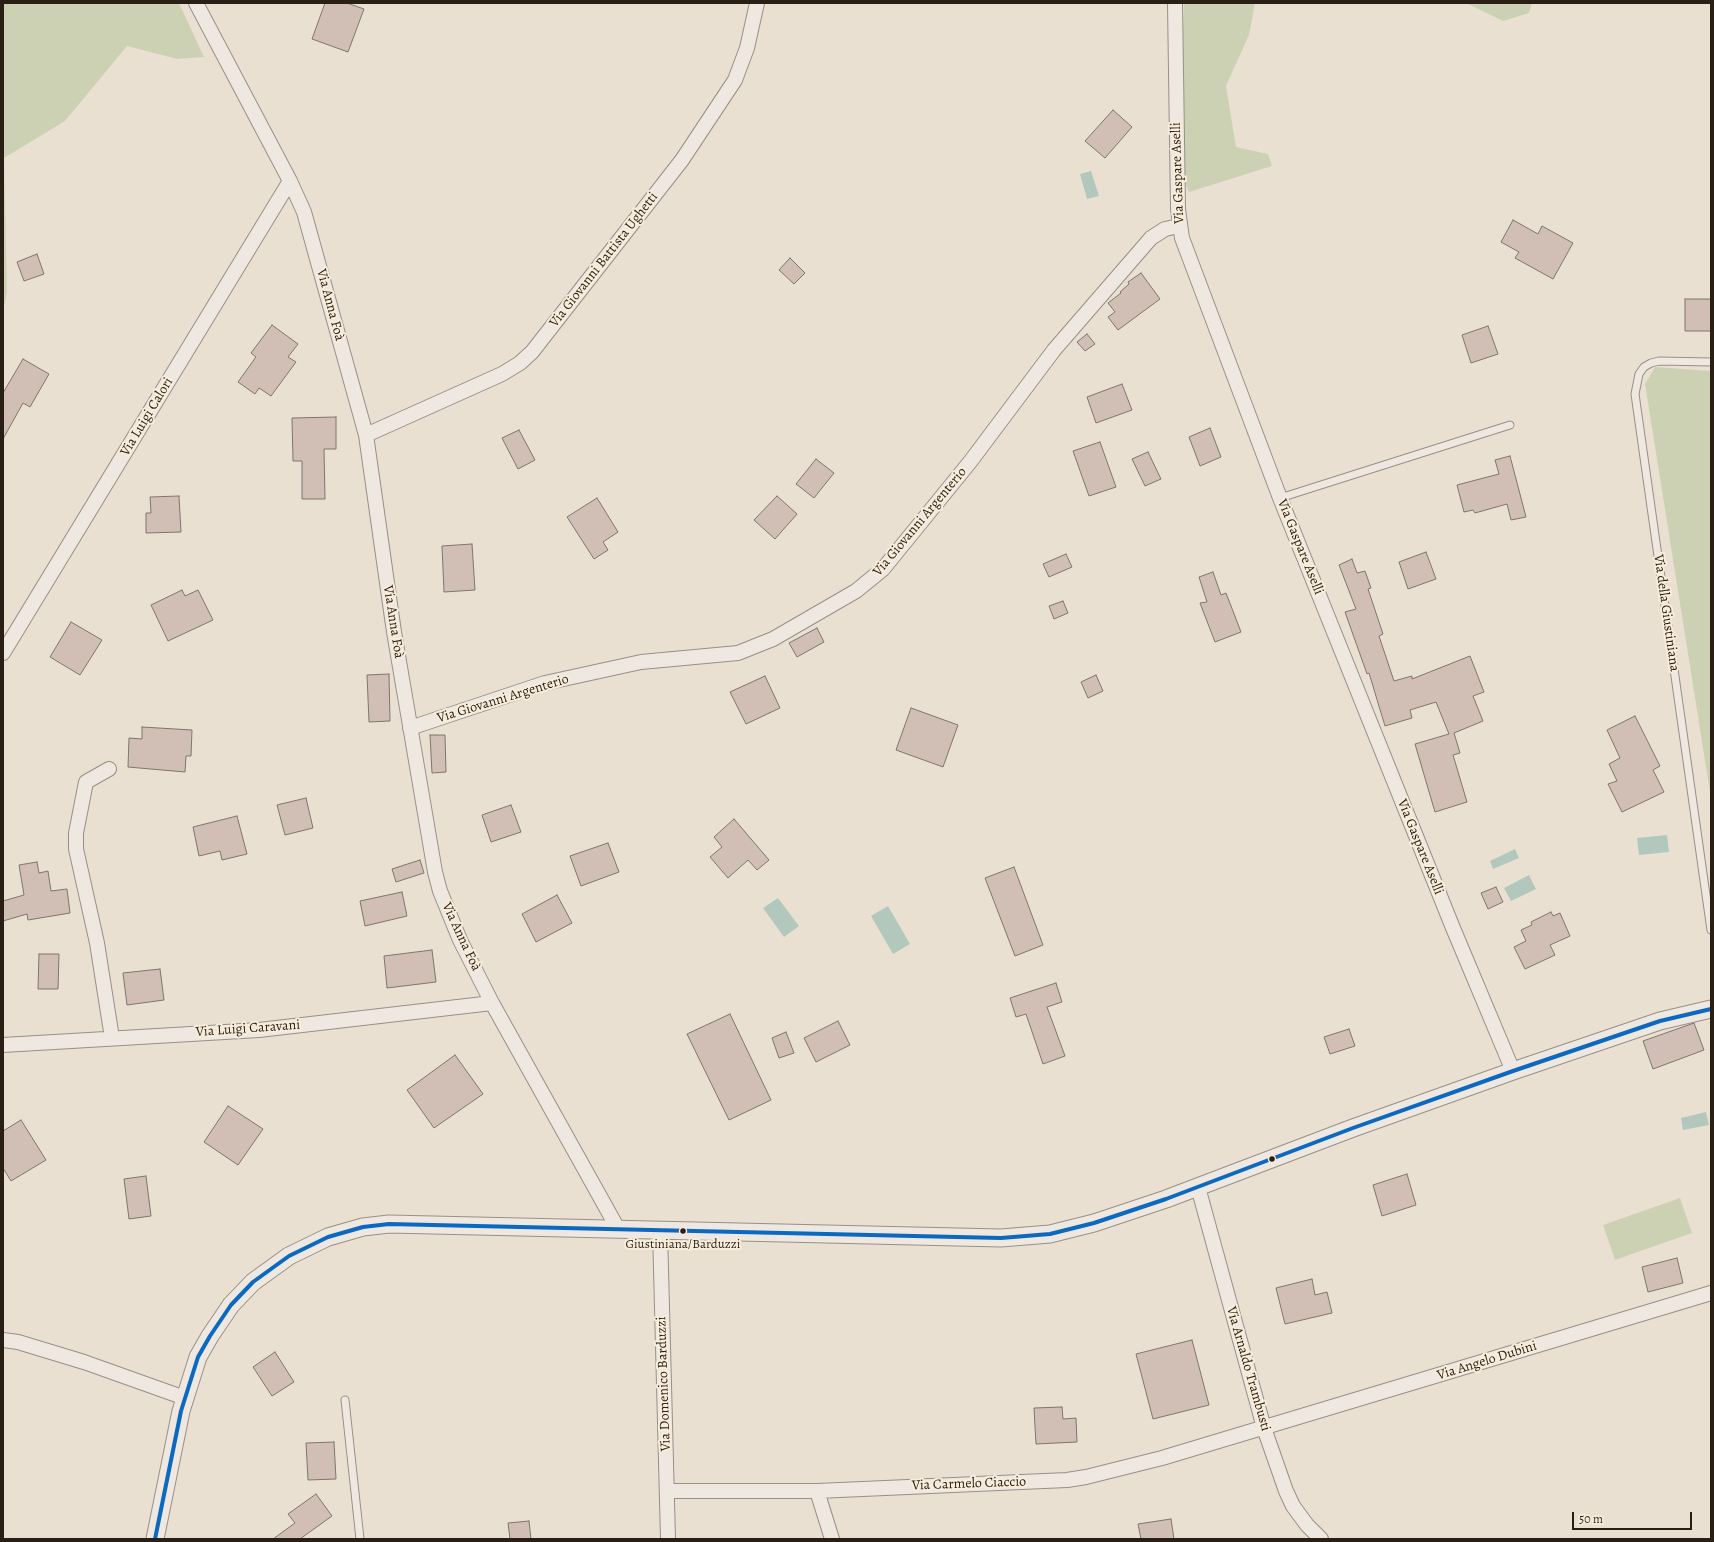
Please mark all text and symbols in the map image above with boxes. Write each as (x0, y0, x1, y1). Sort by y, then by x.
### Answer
street label: Via Gaspare Aselli (1168, 122, 1188, 224)
street label: Via Giovanni Battista Ughetti (546, 189, 662, 331)
street label: Via Anna Foà (312, 267, 348, 343)
street label: Via Luigi Calori (117, 375, 177, 459)
street label: Via Giovanni Argenterio (870, 464, 970, 580)
street label: Via Gaspare Aselli (1273, 497, 1327, 597)
street label: Via della Giustiniana (1649, 553, 1683, 673)
street label: Via Anna Foà (379, 584, 407, 660)
street label: Via Giovanni Argenterio (435, 671, 571, 727)
street label: Via Gaspare Aselli (1393, 797, 1447, 897)
street label: Via Anna Foà (438, 900, 484, 974)
street label: Via Luigi Caravani (195, 1017, 301, 1041)
unlabelled marker (1267, 1154, 1277, 1164)
marker: Giustiniana/Barduzzi (678, 1226, 688, 1236)
place label: Giustiniana/Barduzzi (626, 1237, 740, 1253)
street label: Via Arnaldo Trambusti (1222, 1305, 1274, 1433)
street label: Via Domenico Barduzzi (653, 1316, 675, 1452)
street label: Via Angelo Dubini (1435, 1338, 1539, 1384)
street label: Via Carmelo Ciaccio (911, 1474, 1027, 1494)
scale bar (1574, 1504, 1694, 1530)
text: 50 m (1579, 1511, 1603, 1527)

